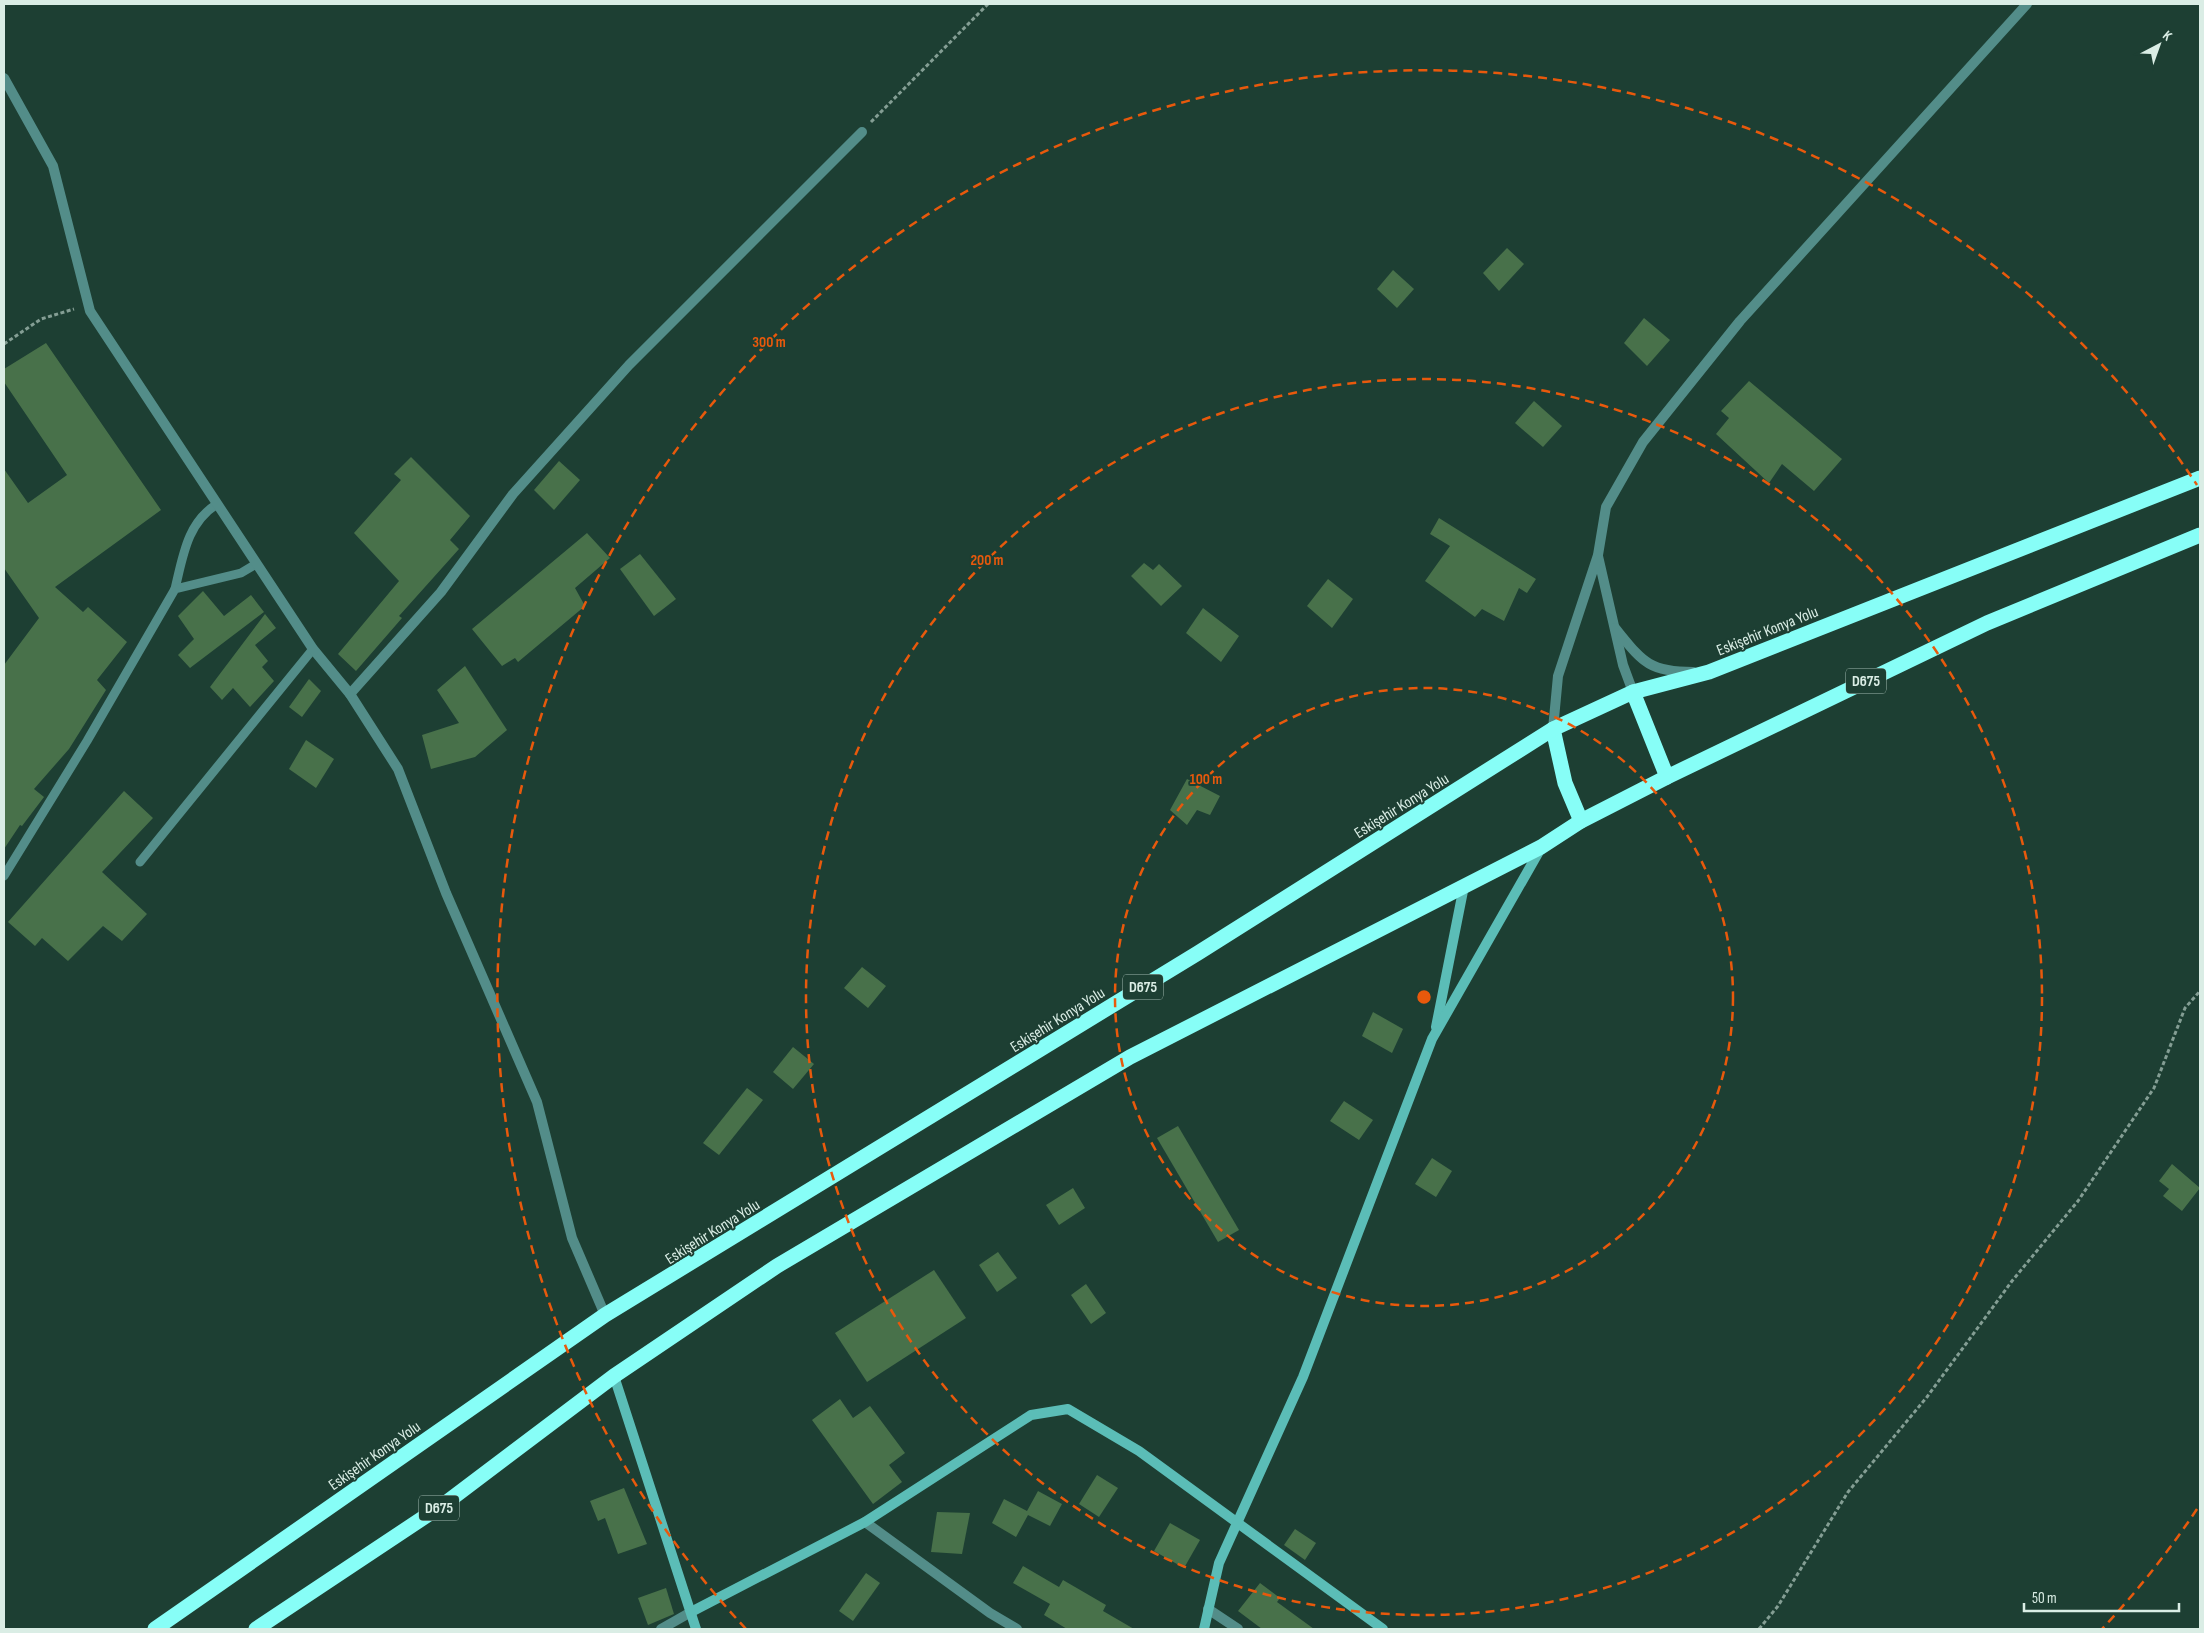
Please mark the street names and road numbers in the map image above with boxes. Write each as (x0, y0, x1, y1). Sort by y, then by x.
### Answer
street label: Eskişehir Konya Yolu (1714, 602, 1821, 660)
road number: D675 (1846, 668, 1886, 694)
street label: Eskişehir Konya Yolu (1351, 770, 1453, 843)
road number: D675 (1123, 974, 1163, 1000)
street label: Eskişehir Konya Yolu (1007, 984, 1109, 1057)
street label: Eskişehir Konya Yolu (662, 1196, 764, 1269)
street label: Eskişehir Konya Yolu (325, 1418, 424, 1495)
road number: D675 (419, 1496, 459, 1520)

